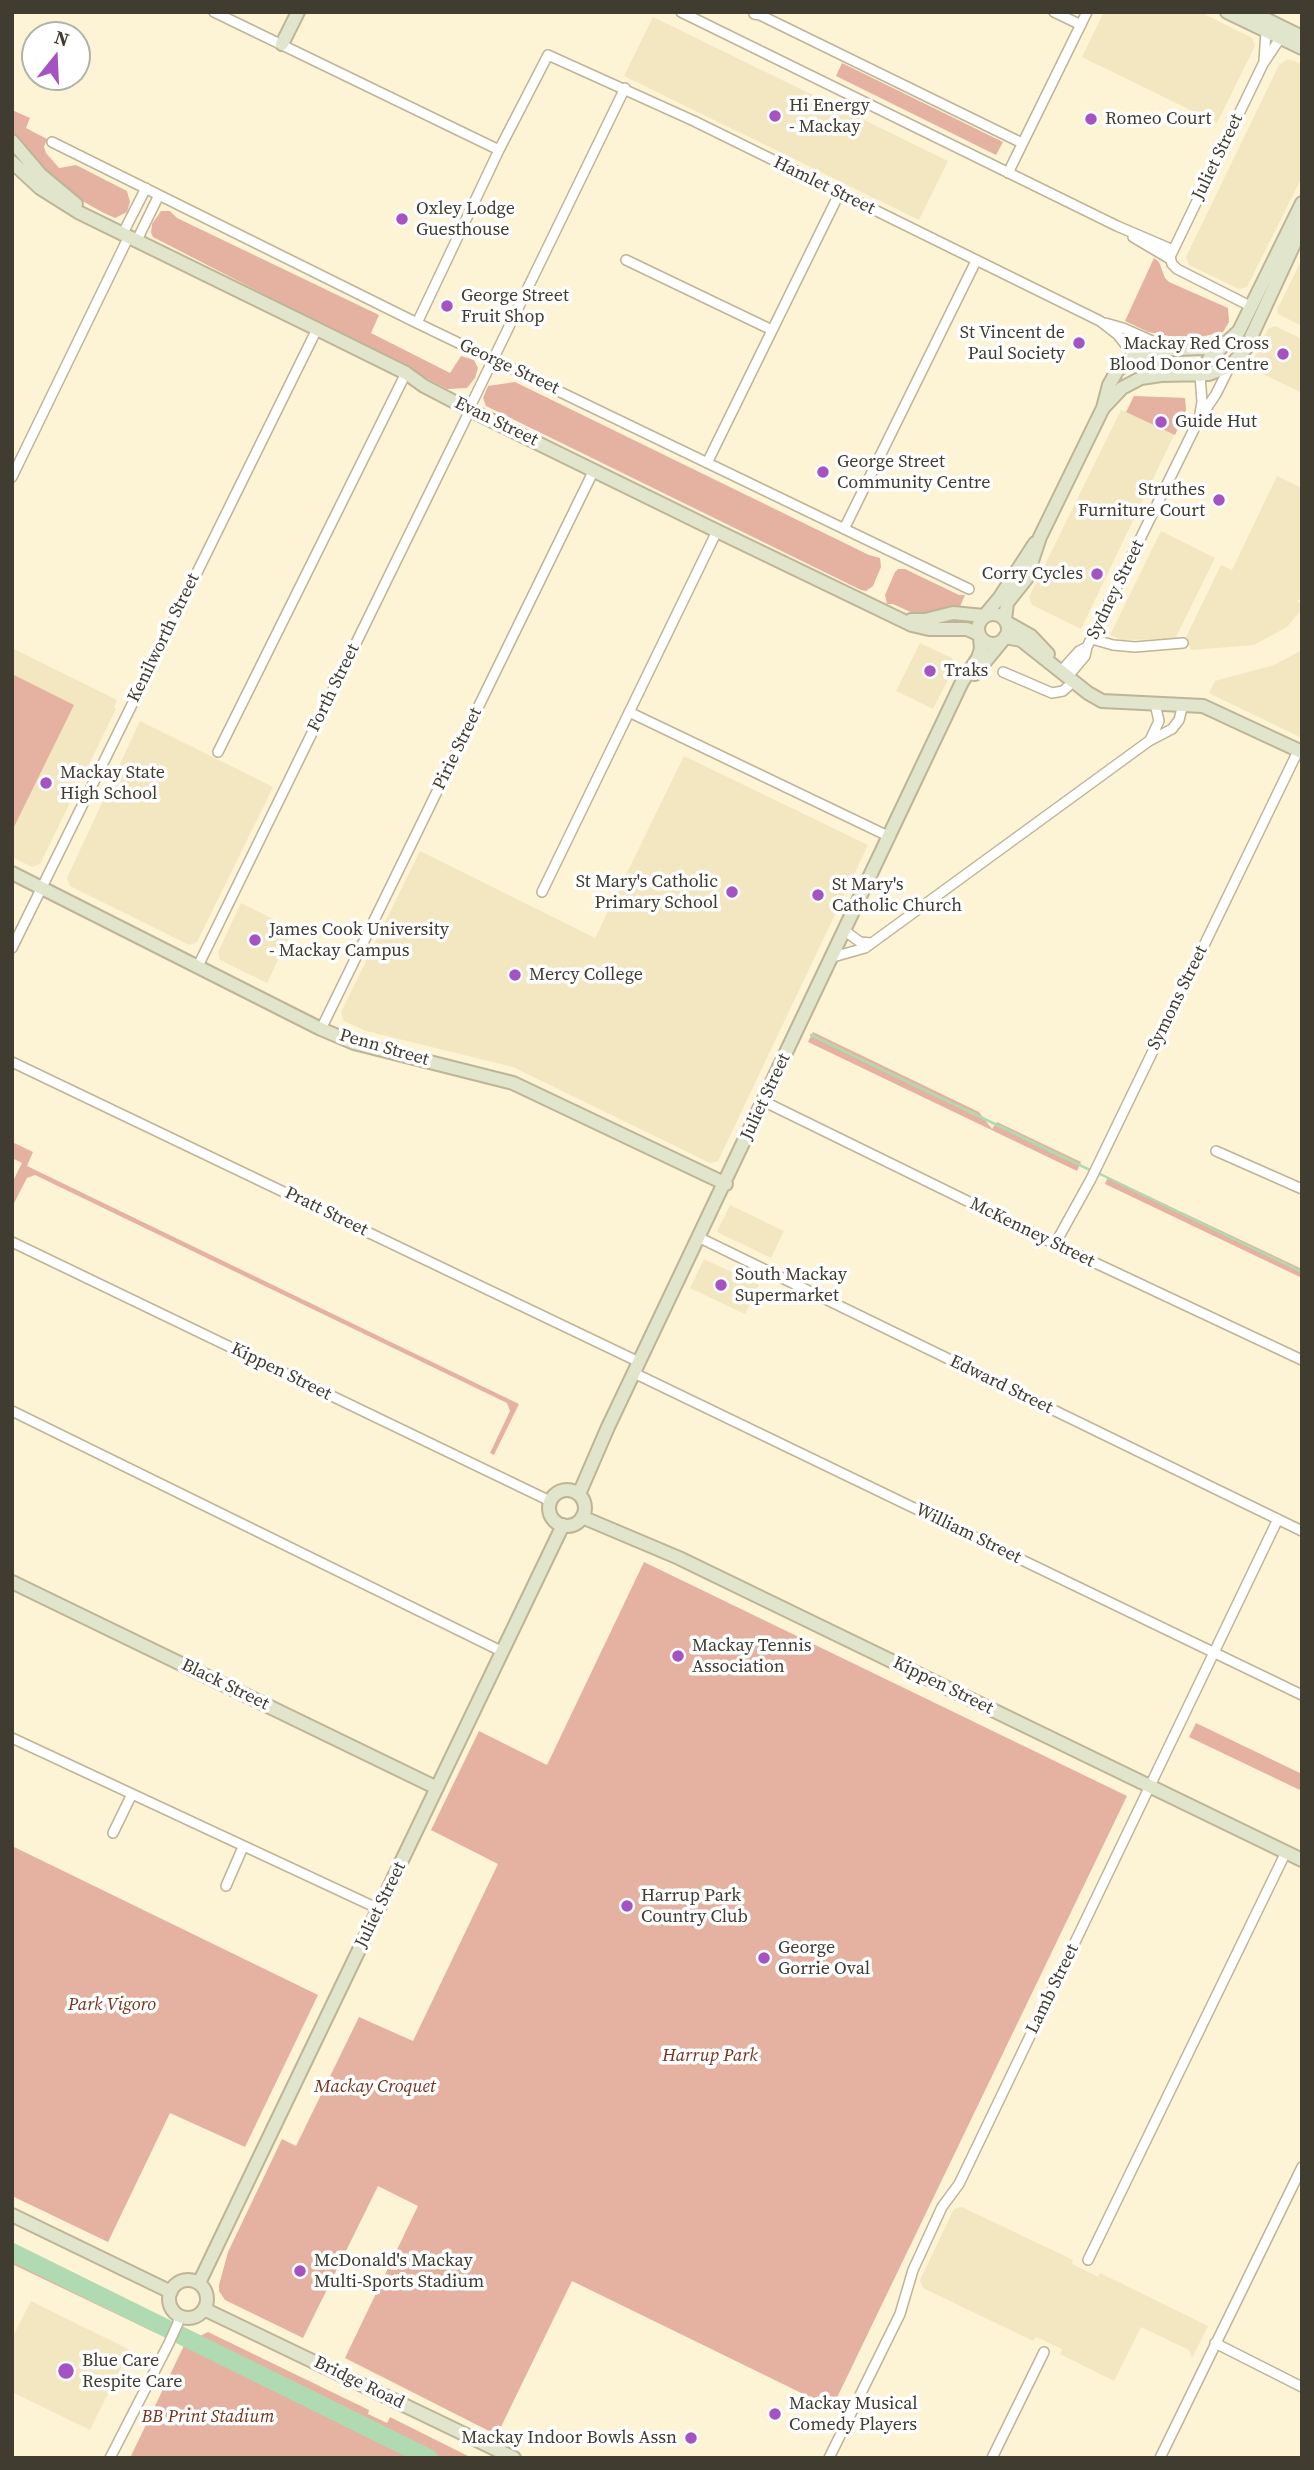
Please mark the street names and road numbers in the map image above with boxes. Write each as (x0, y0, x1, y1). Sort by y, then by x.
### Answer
street label: Juliet Street (1188, 110, 1248, 204)
street label: Hamlet Street (770, 152, 878, 220)
street label: George Street (456, 334, 562, 400)
street label: Evan Street (451, 393, 541, 451)
street label: Sydney Street (1083, 537, 1149, 643)
street label: Kenilworth Street (123, 570, 205, 706)
street label: Forth Street (303, 641, 365, 735)
street label: Pirie Street (429, 704, 487, 794)
street label: Symons Street (1143, 942, 1213, 1054)
street label: Penn Street (337, 1025, 431, 1071)
street label: Juliet Street (737, 1050, 795, 1144)
street label: Pratt Street (281, 1183, 371, 1241)
street label: McKenney Street (966, 1193, 1098, 1273)
street label: Kippen Street (227, 1338, 335, 1406)
street label: Edward Street (946, 1351, 1056, 1419)
street label: William Street (912, 1499, 1024, 1569)
street label: Kippen Street (889, 1652, 997, 1720)
street label: Black Street (178, 1655, 272, 1715)
street label: Juliet Street (351, 1858, 411, 1952)
street label: Lamb Street (1022, 1941, 1084, 2037)
street label: Bridge Road (310, 2352, 408, 2414)

